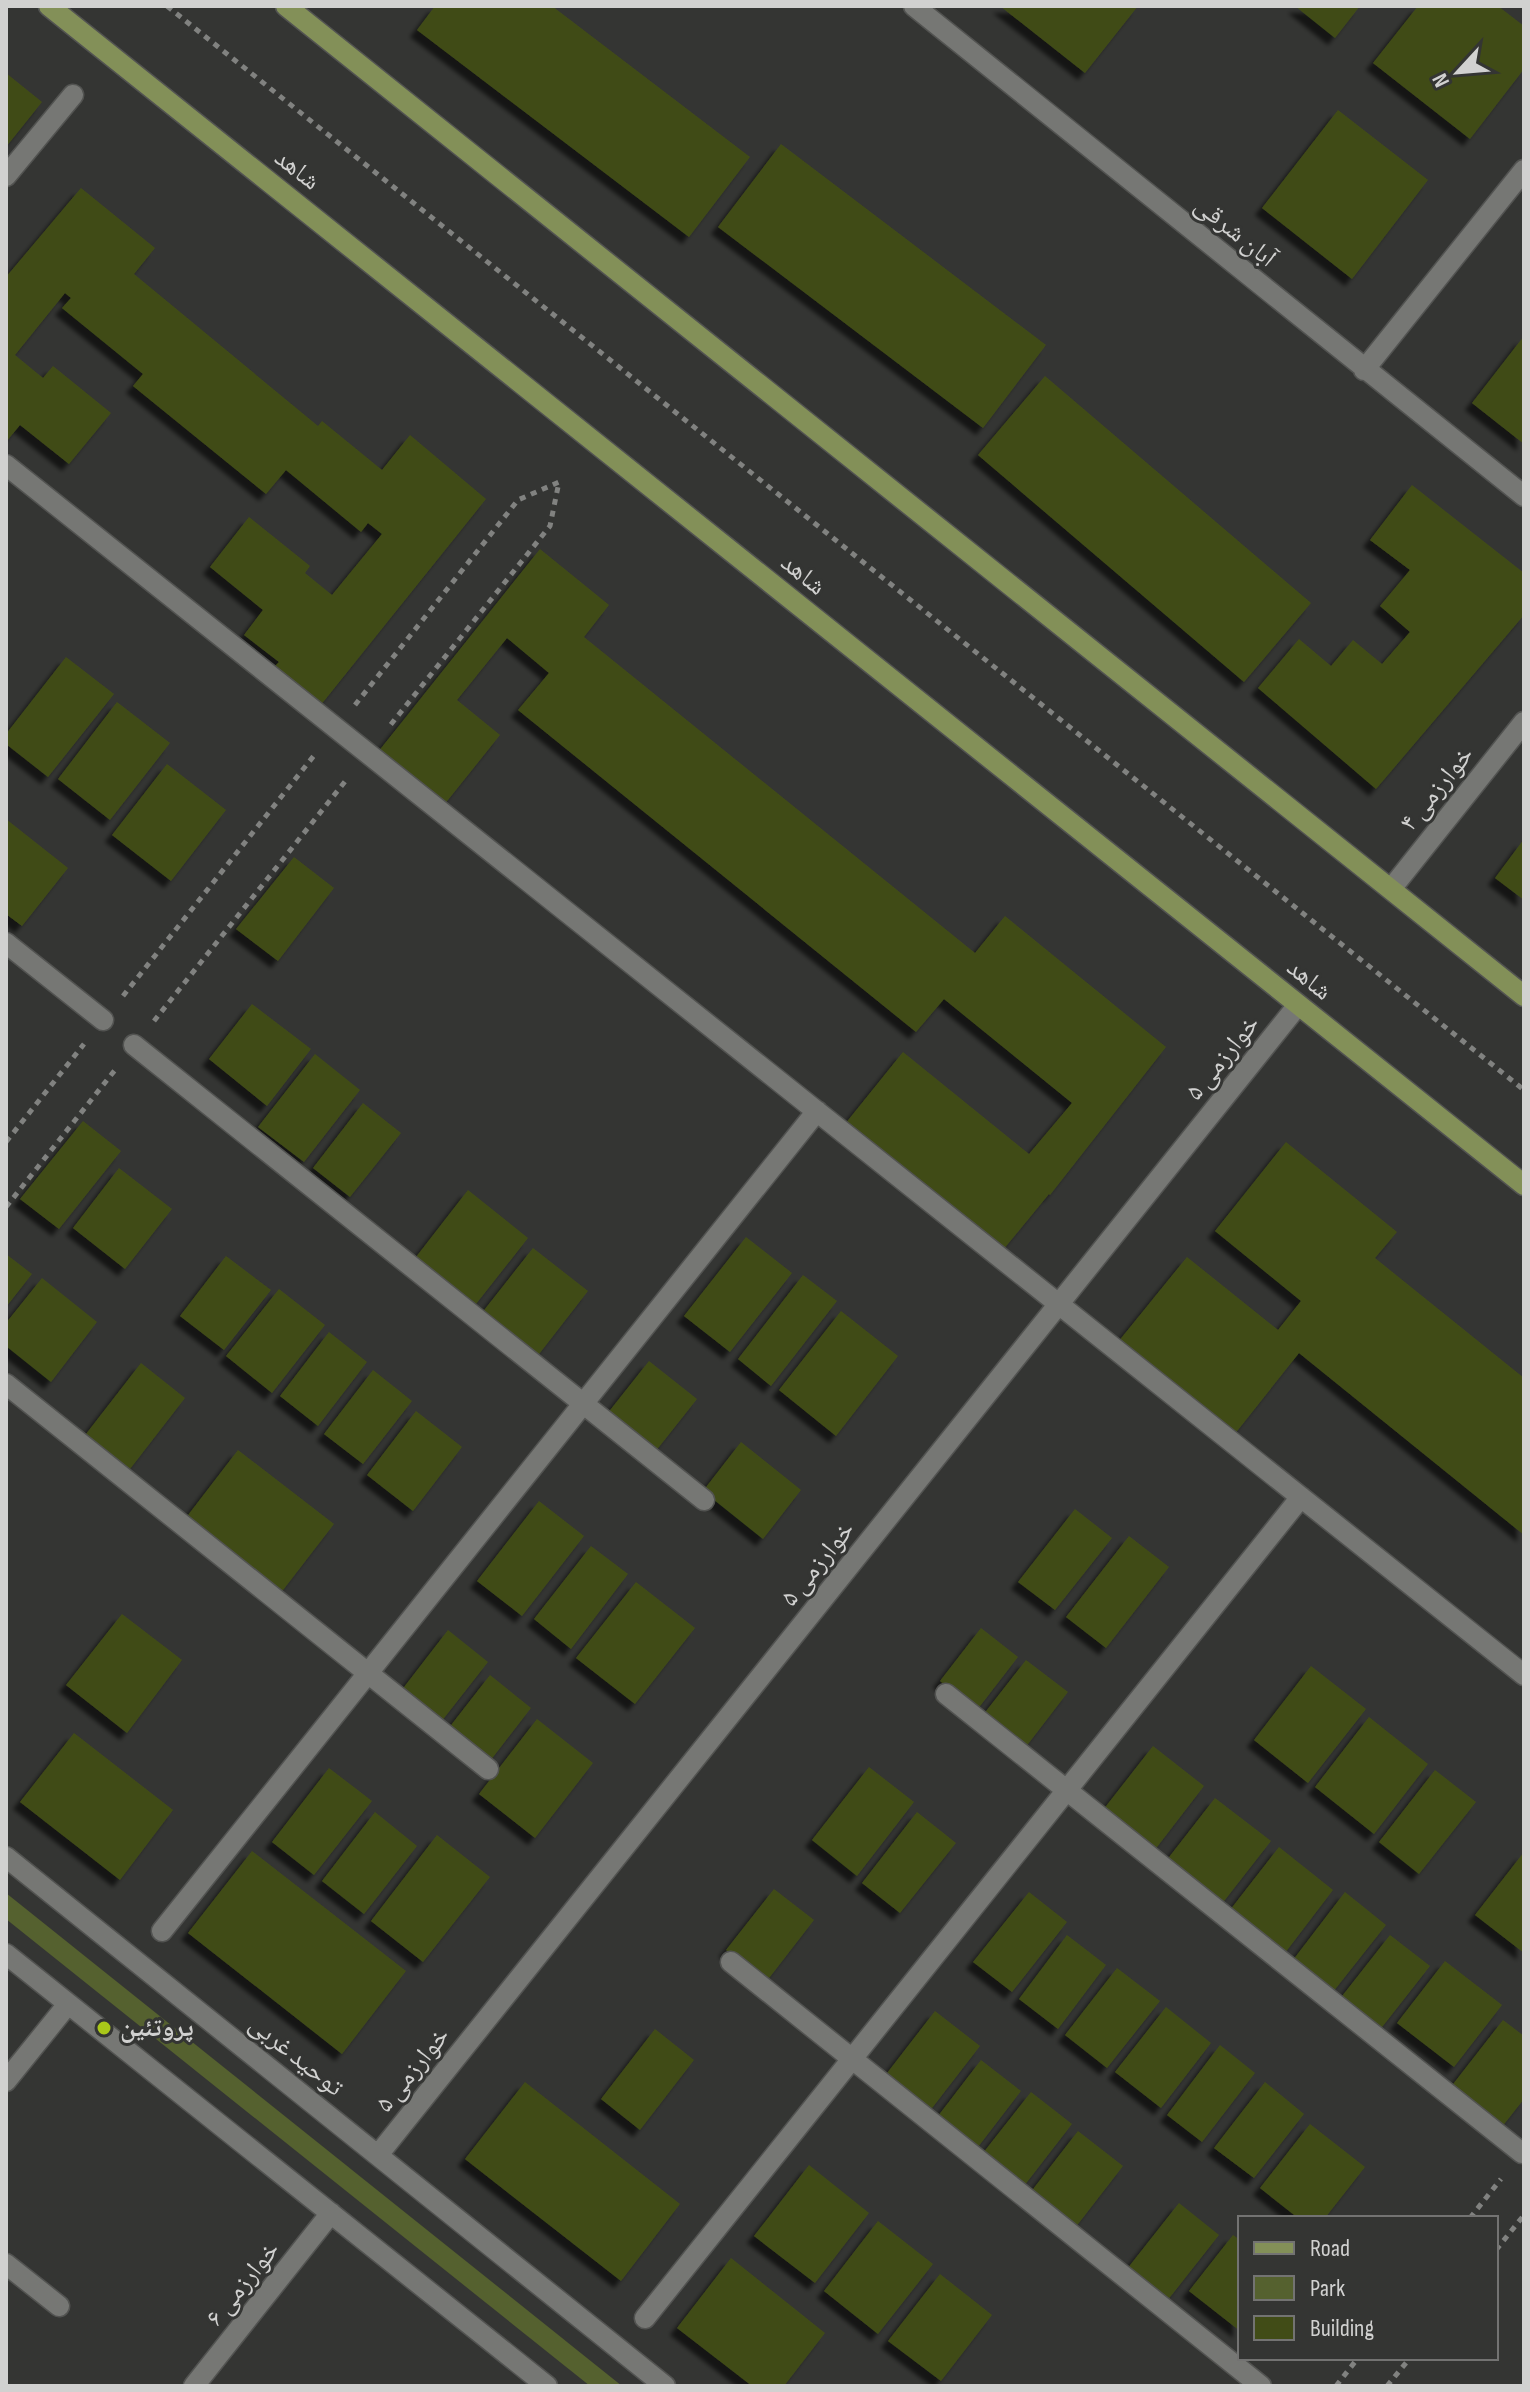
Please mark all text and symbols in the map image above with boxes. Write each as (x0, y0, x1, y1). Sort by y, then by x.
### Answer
north arrow (1418, 32, 1498, 112)
text: N (1427, 69, 1456, 91)
street label: شاهد (268, 143, 326, 197)
street label: آبان شرقی (1188, 190, 1283, 275)
street label: شاهد (774, 547, 832, 603)
street label: خوارزمی ۴ (1393, 740, 1481, 838)
street label: شاهد (1280, 952, 1338, 1008)
street label: خوارزمی ۵ (1179, 1009, 1267, 1107)
street label: خوارزمی ۵ (774, 1515, 862, 1613)
street label: توحید غربی (243, 2009, 350, 2104)
place label: پروتئین (120, 2013, 194, 2044)
marker: پروتئین (95, 2019, 113, 2037)
street label: خوارزمی ۵ (369, 2021, 457, 2119)
legend (1238, 2216, 1498, 2360)
text: Road (1310, 2234, 1350, 2263)
street label: خوارزمی ۶ (199, 2235, 287, 2333)
text: Park (1310, 2274, 1345, 2303)
text: Building (1310, 2314, 1374, 2343)

